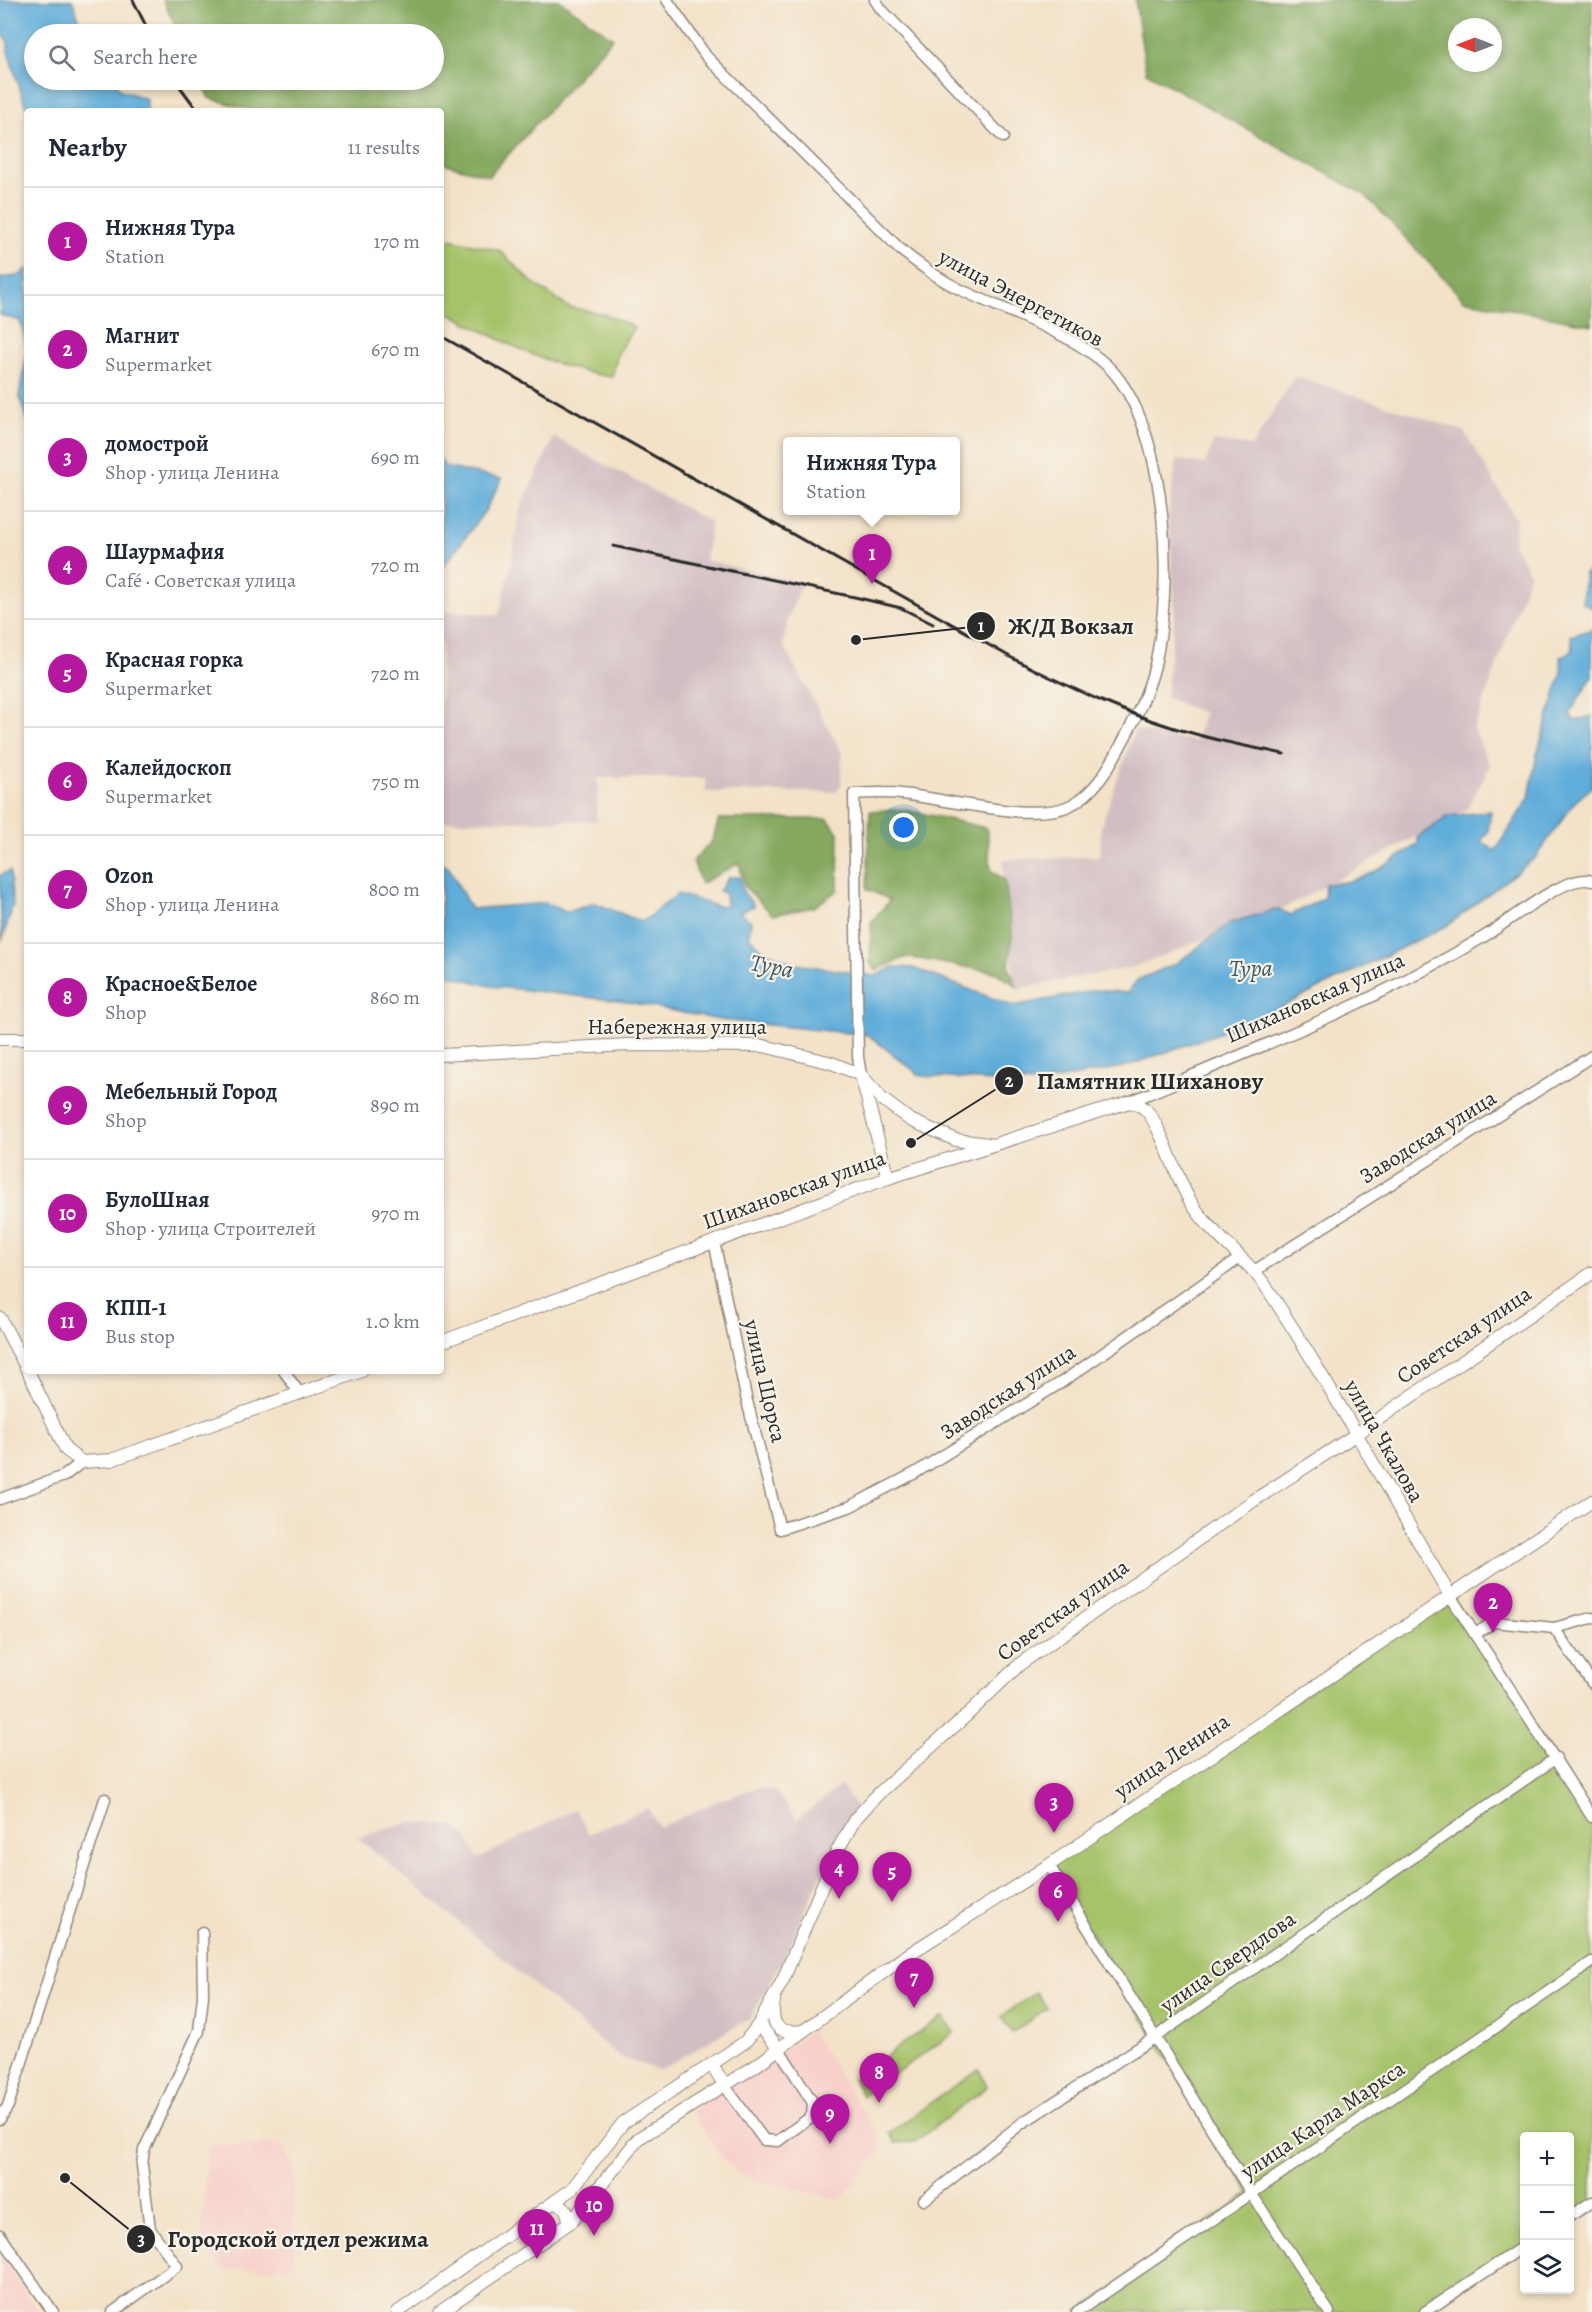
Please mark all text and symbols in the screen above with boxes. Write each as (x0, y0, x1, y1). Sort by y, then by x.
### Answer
north arrow (1448, 18, 1502, 72)
search box (24, 24, 444, 90)
icon: search (45, 41, 78, 74)
text: Search here (93, 42, 198, 72)
text: Nearby (48, 130, 127, 165)
text: 11 results (348, 134, 420, 161)
text: Нижняя Тура (105, 213, 235, 243)
text: 1 (64, 228, 71, 255)
text: 170 m (374, 228, 420, 255)
street label: улица Энергетиков (932, 241, 1109, 354)
text: Station (105, 243, 165, 270)
text: Магнит (105, 321, 179, 351)
text: 2 (63, 336, 72, 363)
text: 670 m (371, 336, 420, 363)
text: Supermarket (105, 351, 212, 378)
text: домострой (105, 429, 209, 459)
popup (783, 437, 960, 515)
text: 3 (63, 444, 72, 471)
text: 690 m (370, 444, 420, 471)
text: Нижняя Тура (806, 448, 937, 478)
text: Shop · улица Ленина (105, 459, 279, 486)
text: Station (806, 478, 866, 505)
pin: 1 (852, 534, 892, 584)
text: Шаурмафия (105, 537, 225, 567)
text: 4 (63, 552, 72, 579)
text: 720 m (371, 552, 420, 579)
text: Café · Советская улица (105, 567, 296, 594)
callout: Ж/Д Вокзал (966, 605, 1145, 647)
text: Ж/Д Вокзал (1008, 610, 1134, 642)
text: 1 (978, 614, 985, 638)
text: Красная горка (105, 645, 243, 675)
text: 5 (63, 660, 72, 687)
text: 720 m (371, 660, 420, 687)
text: Supermarket (105, 675, 212, 702)
text: Калейдоскоп (105, 753, 232, 783)
text: 6 (63, 768, 72, 795)
text: 750 m (372, 768, 420, 795)
text: Supermarket (105, 783, 212, 810)
your location (889, 813, 918, 842)
text: Ozon (105, 861, 154, 891)
text: 7 (63, 876, 72, 903)
text: 800 m (368, 876, 420, 903)
text: Shop · улица Ленина (105, 891, 279, 918)
street label: Шихановская улица (1221, 945, 1410, 1051)
water label: Тура (748, 946, 796, 986)
water label: Тура (1229, 952, 1273, 984)
text: Красное&Белое (105, 969, 257, 999)
text: 8 (63, 984, 72, 1011)
text: 860 m (370, 984, 420, 1011)
text: Shop (105, 999, 147, 1026)
street label: Набережная улица (587, 1012, 768, 1042)
callout: Памятник Шиханову (994, 1060, 1275, 1102)
text: Памятник Шиханову (1037, 1065, 1264, 1097)
text: 2 (1005, 1069, 1014, 1093)
text: Мебельный Город (105, 1077, 277, 1107)
street label: Заводская улица (1354, 1083, 1503, 1191)
text: 9 (63, 1092, 72, 1119)
text: 890 m (370, 1092, 420, 1119)
text: Shop (105, 1107, 147, 1134)
street label: Шихановская улица (698, 1143, 891, 1237)
text: БулоШная (105, 1185, 210, 1215)
text: 10 (59, 1200, 76, 1227)
text: 970 m (371, 1200, 420, 1227)
text: Shop · улица Строителей (105, 1215, 316, 1242)
street label: Советская улица (1391, 1278, 1538, 1391)
text: КПП-1 (105, 1293, 167, 1323)
text: 11 (60, 1308, 75, 1335)
text: 1.0 km (366, 1308, 420, 1335)
street label: улица Щорса (736, 1316, 794, 1446)
text: Bus stop (105, 1323, 175, 1350)
street label: Заводская улица (934, 1336, 1082, 1447)
street label: улица Чкалова (1336, 1373, 1432, 1509)
street label: Советская улица (991, 1551, 1136, 1668)
pin: 2 (1474, 1584, 1512, 1633)
street label: улица Ленина (1108, 1706, 1236, 1806)
pin: 3 (1034, 1784, 1074, 1833)
pin: 4 (820, 1850, 858, 1899)
pin: 5 (872, 1852, 912, 1902)
pin: 6 (1038, 1872, 1078, 1922)
street label: улица Свердлова (1153, 1904, 1303, 2021)
pin: 7 (894, 1958, 934, 2008)
street label: улица Карла Маркса (1234, 2053, 1412, 2187)
pin: 8 (860, 2054, 898, 2103)
pin: 9 (810, 2094, 850, 2144)
map controls (1520, 2132, 1574, 2294)
button: + (1520, 2132, 1574, 2186)
pin: 10 (574, 2186, 614, 2236)
button: − (1520, 2186, 1574, 2240)
pin: 11 (518, 2210, 556, 2259)
callout: Городской отдел режима (126, 2218, 441, 2260)
text: Городской отдел режима (167, 2223, 429, 2255)
text: 3 (137, 2227, 145, 2251)
button: layers (1520, 2240, 1574, 2294)

